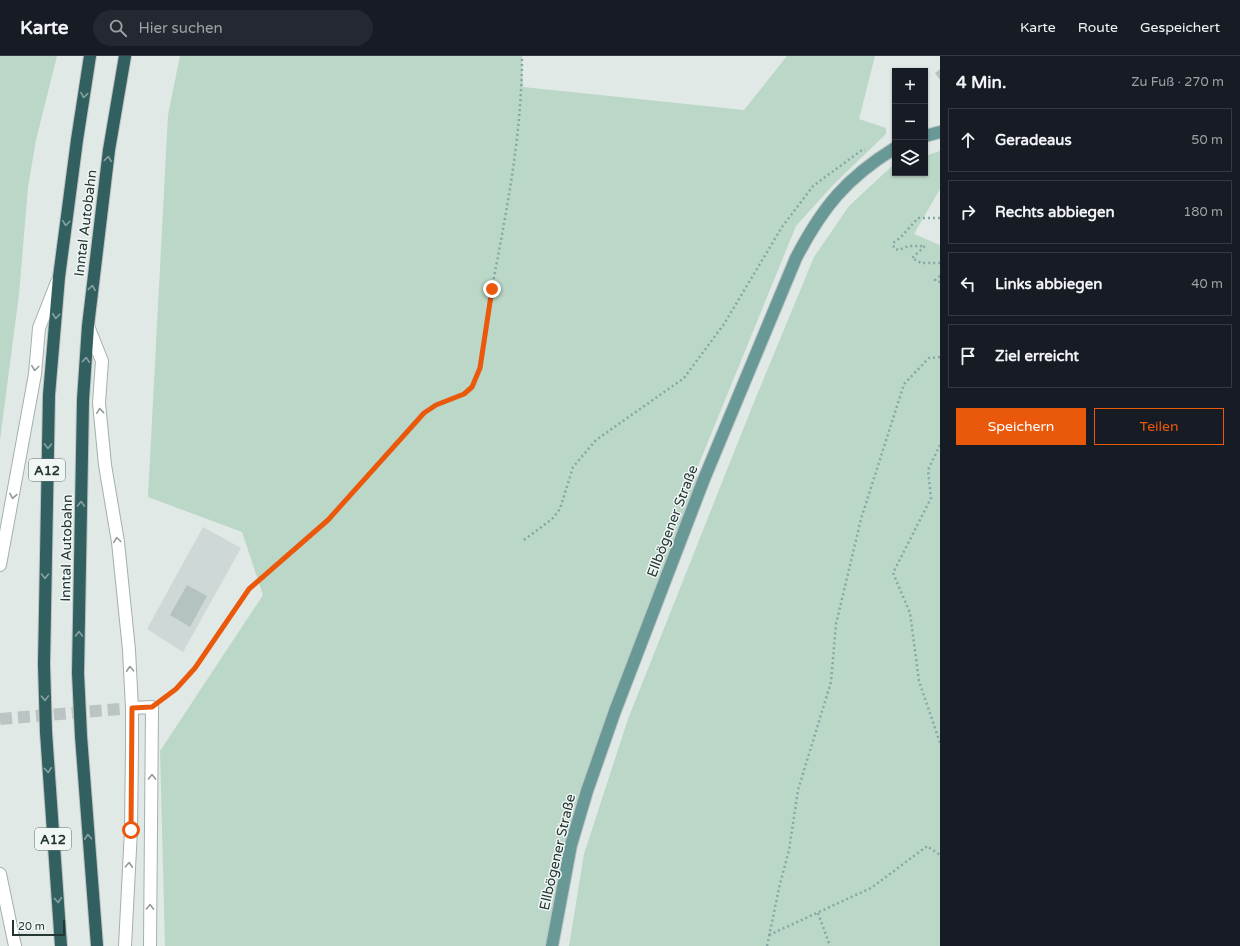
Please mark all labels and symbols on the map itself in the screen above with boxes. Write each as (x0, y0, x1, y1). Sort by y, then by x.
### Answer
one-way arrow (80, 91, 89, 98)
one-way arrow (103, 156, 112, 162)
street label: Inntal Autobahn (71, 169, 100, 277)
one-way arrow (62, 220, 71, 226)
route end (483, 280, 501, 298)
one-way arrow (88, 285, 97, 291)
one-way arrow (51, 313, 60, 319)
one-way arrow (81, 357, 90, 363)
one-way arrow (31, 365, 40, 371)
one-way arrow (96, 408, 105, 414)
one-way arrow (44, 443, 52, 449)
road number: A12 (29, 459, 65, 481)
street label: Ellbögener Straße (643, 463, 702, 580)
one-way arrow (9, 493, 17, 499)
street label: Inntal Autobahn (57, 494, 76, 602)
one-way arrow (77, 501, 85, 507)
one-way arrow (113, 537, 122, 543)
one-way arrow (41, 573, 49, 579)
one-way arrow (75, 631, 83, 637)
one-way arrow (126, 666, 134, 672)
one-way arrow (40, 695, 49, 701)
one-way arrow (44, 767, 53, 773)
one-way arrow (148, 774, 156, 780)
street label: Ellbögener Straße (536, 792, 579, 912)
route start (122, 821, 140, 839)
road number: A12 (35, 828, 71, 850)
one-way arrow (84, 834, 93, 840)
one-way arrow (125, 862, 133, 868)
one-way arrow (53, 897, 62, 903)
one-way arrow (146, 904, 154, 910)
scale bar (12, 918, 65, 937)

